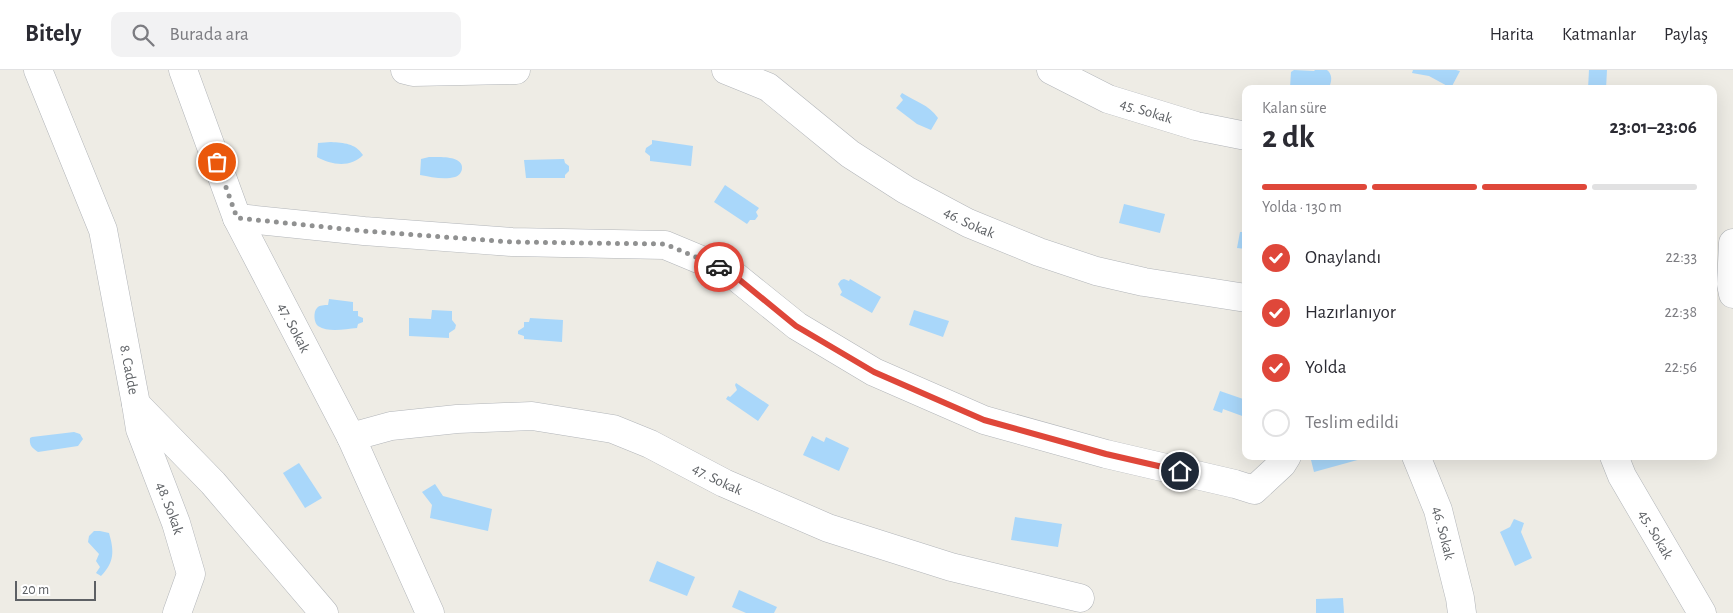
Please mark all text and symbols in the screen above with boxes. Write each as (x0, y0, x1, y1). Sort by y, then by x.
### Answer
search box (111, 12, 461, 57)
icon: search (129, 21, 157, 49)
text: Bitely (25, 22, 81, 46)
text: Burada ara (169, 25, 249, 44)
text: Harita (1490, 26, 1534, 44)
text: Katmanlar (1562, 26, 1636, 44)
text: Paylaş (1664, 26, 1708, 44)
street label: 45. Sokak (1118, 96, 1174, 126)
text: Kalan süre (1262, 100, 1327, 116)
text: 23:01–23:06 (1609, 118, 1697, 137)
text: 2 dk (1262, 121, 1315, 153)
pin (196, 141, 238, 183)
icon: bag (203, 148, 231, 176)
text: Yolda · 130 m (1262, 199, 1342, 215)
street label: 46. Sokak (941, 204, 997, 241)
courier (694, 242, 744, 292)
icon: check (1262, 244, 1290, 272)
text: Onaylandı (1305, 248, 1381, 267)
text: 22:33 (1666, 249, 1697, 265)
icon: car (705, 253, 733, 281)
icon: check (1262, 299, 1290, 327)
street label: 47. Sokak (275, 300, 313, 355)
text: Hazırlanıyor (1305, 303, 1396, 322)
text: 22:38 (1665, 304, 1697, 320)
street label: 8. Cadde (117, 344, 142, 396)
icon: check (1262, 354, 1290, 382)
text: Yolda (1305, 358, 1346, 377)
text: 22:56 (1665, 359, 1697, 375)
text: Teslim edildi (1305, 413, 1399, 432)
pin (1159, 450, 1201, 492)
icon: home (1166, 457, 1194, 485)
street label: 47. Sokak (690, 460, 745, 498)
street label: 48. Sokak (153, 480, 186, 536)
street label: 46. Sokak (1430, 504, 1458, 561)
street label: 45. Sokak (1636, 507, 1676, 561)
scale bar (15, 578, 96, 601)
text: 20 m (22, 583, 49, 597)

